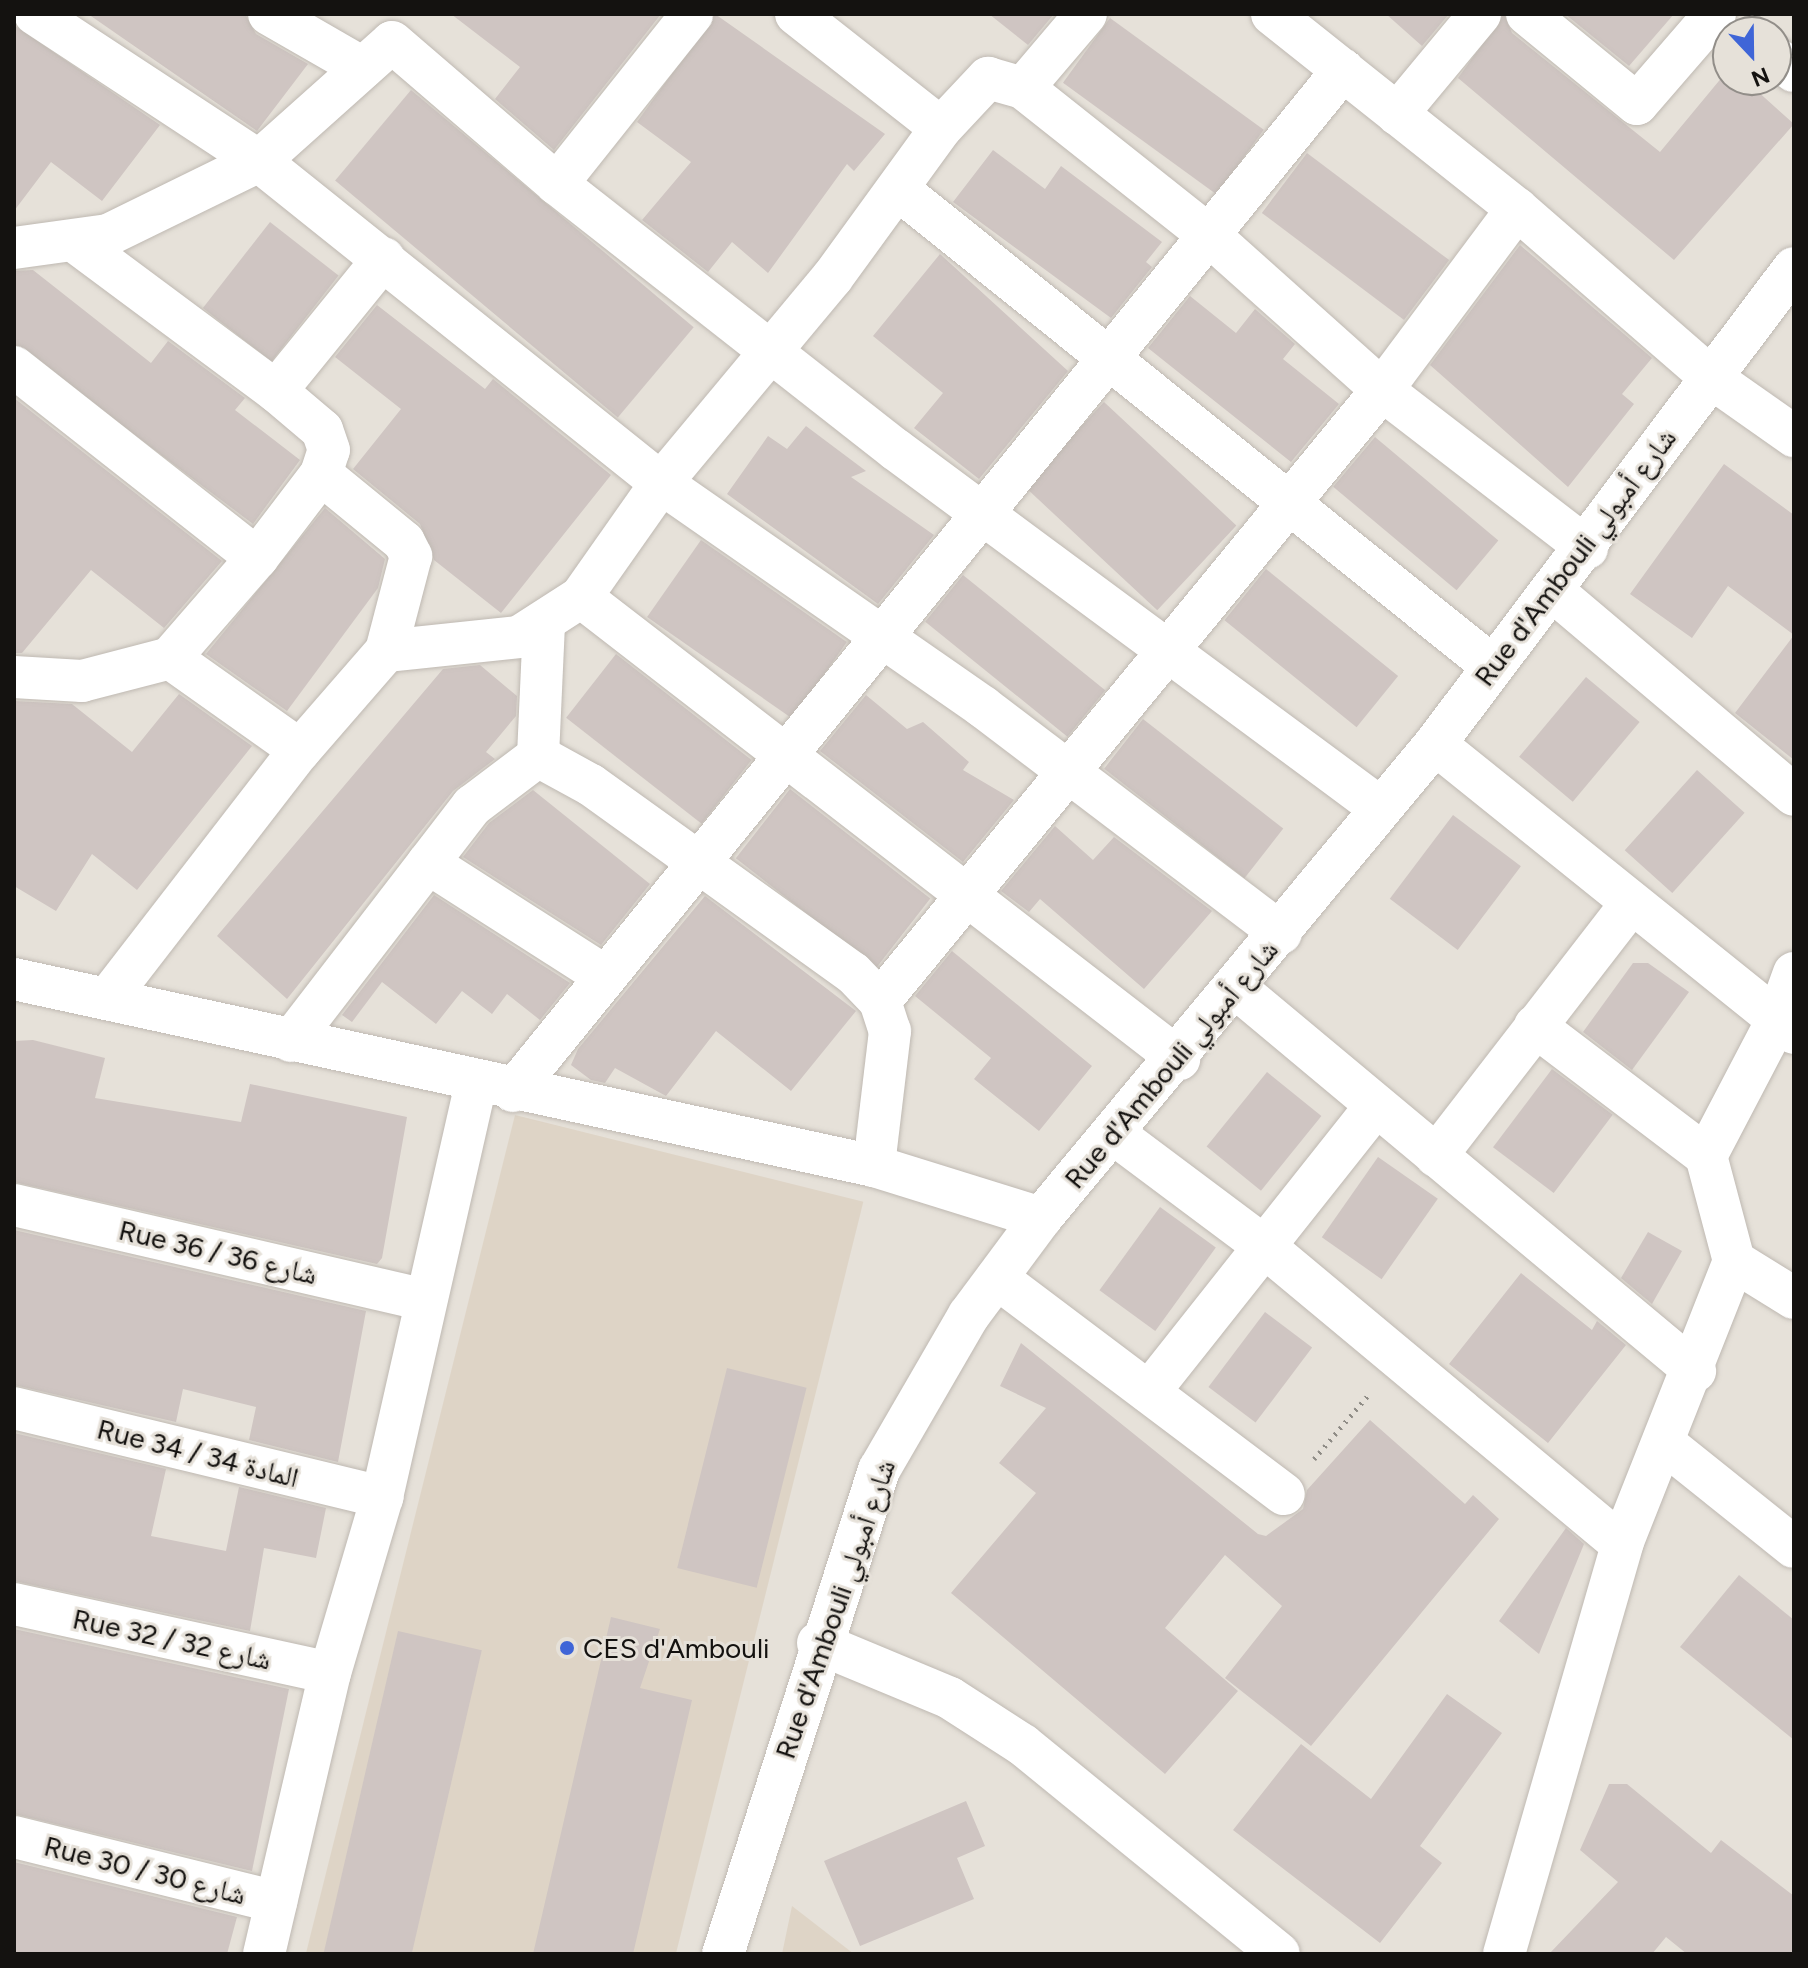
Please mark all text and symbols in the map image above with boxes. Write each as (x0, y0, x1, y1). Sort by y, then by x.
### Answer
north arrow (1712, 16, 1792, 96)
text: N (1747, 61, 1773, 93)
street label: Rue d'Ambouli شارع أمبولي (1467, 421, 1683, 693)
street label: Rue d'Ambouli شارع أمبولي (1057, 933, 1285, 1195)
street label: Rue 36 / شارع 36 (116, 1213, 320, 1291)
street label: Rue 34 / المادة 34 (94, 1412, 302, 1494)
street label: Rue d'Ambouli شارع أمبولي (768, 1455, 902, 1763)
street label: Rue 32 / شارع 32 (70, 1602, 274, 1676)
place label: CES d'Ambouli (583, 1631, 770, 1665)
marker: CES d'Ambouli (558, 1639, 576, 1657)
street label: Rue 30 / شارع 30 (41, 1829, 249, 1911)

